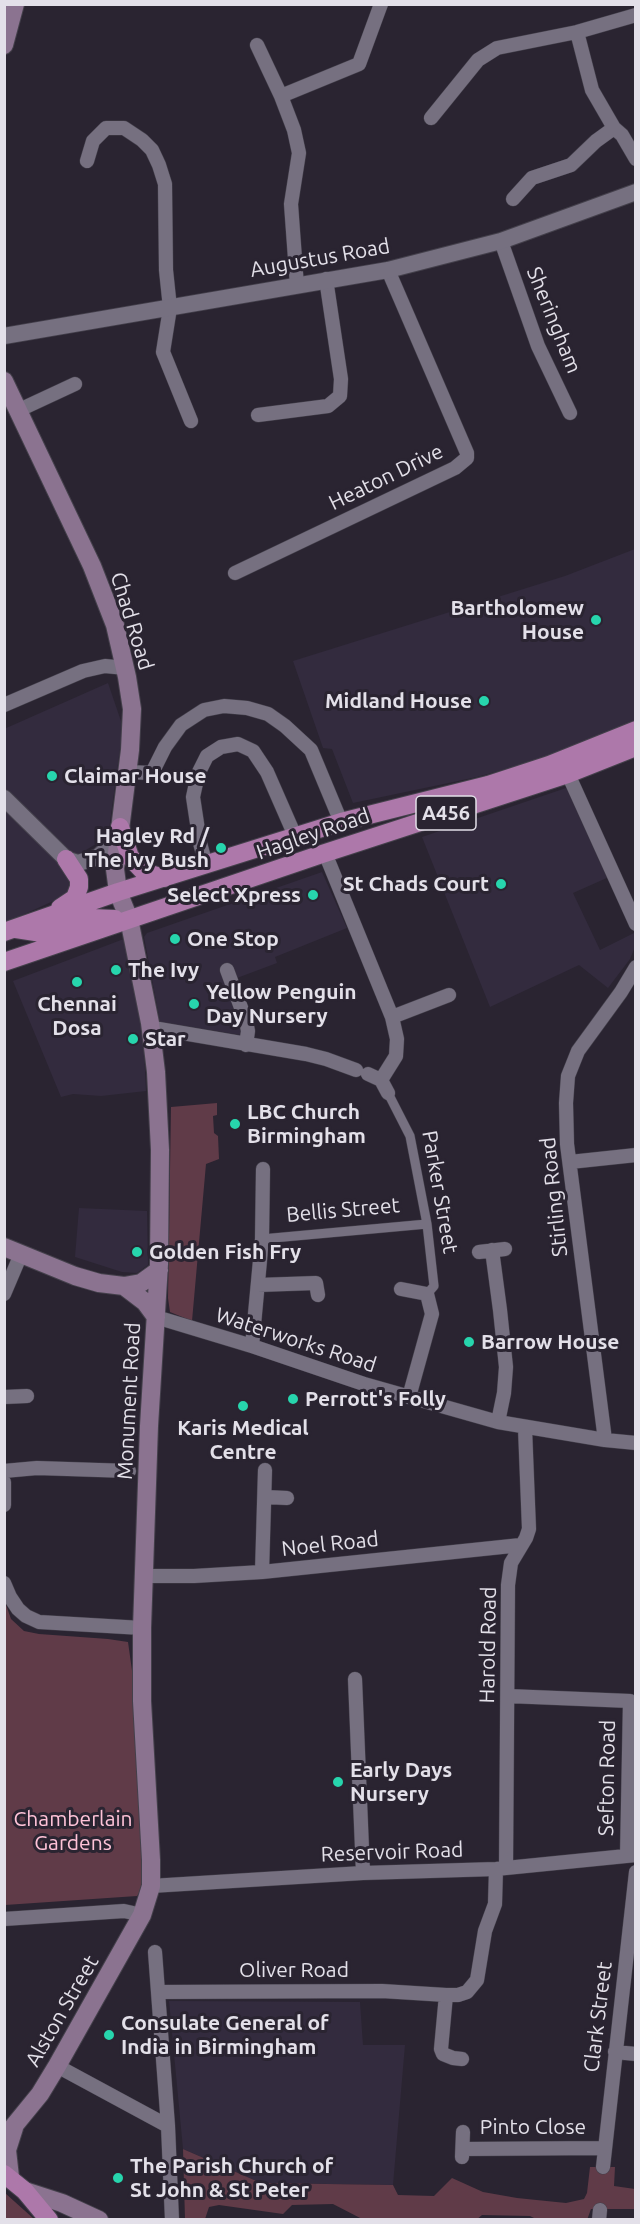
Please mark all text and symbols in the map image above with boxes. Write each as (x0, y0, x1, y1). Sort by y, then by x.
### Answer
street label: Augustus Road (248, 233, 392, 283)
street label: Sheringham (521, 263, 587, 377)
street label: Heaton Drive (325, 439, 447, 515)
street label: Chad Road (105, 569, 159, 673)
place label: Bartholomew House (450, 595, 584, 645)
marker: Bartholomew House (589, 613, 603, 627)
place label: Midland House (325, 688, 472, 714)
marker: Midland House (477, 694, 491, 708)
place label: Claimar House (64, 763, 207, 789)
marker: Claimar House (45, 769, 59, 783)
road number: A456 (416, 796, 476, 830)
street label: Hagley Road (253, 803, 373, 865)
place label: Hagley Rd / The Ivy Bush (85, 823, 209, 873)
marker: Hagley Rd / The Ivy Bush (214, 841, 228, 855)
place label: St Chads Court (343, 871, 489, 897)
marker: St Chads Court (494, 877, 508, 891)
place label: Select Xpress (167, 882, 301, 908)
marker: Select Xpress (306, 888, 320, 902)
place label: One Stop (187, 926, 279, 952)
marker: One Stop (168, 932, 182, 946)
place label: The Ivy (128, 957, 199, 983)
marker: The Ivy (109, 963, 123, 977)
marker: Chennai Dosa (70, 975, 84, 989)
place label: Yellow Penguin Day Nursery (206, 979, 357, 1029)
place label: Chennai Dosa (37, 991, 117, 1041)
marker: Yellow Penguin Day Nursery (187, 997, 201, 1011)
place label: Star (145, 1026, 186, 1052)
marker: Star (126, 1032, 140, 1046)
place label: LBC Church Birmingham (247, 1099, 366, 1149)
marker: LBC Church Birmingham (228, 1117, 242, 1131)
street label: Parker Street (417, 1129, 463, 1255)
street label: Stirling Road (535, 1136, 573, 1258)
street label: Bellis Street (285, 1192, 401, 1228)
place label: Golden Fish Fry (149, 1239, 301, 1265)
marker: Golden Fish Fry (130, 1245, 144, 1259)
street label: Waterworks Road (212, 1302, 380, 1378)
street label: Monument Road (112, 1322, 146, 1480)
place label: Barrow House (481, 1329, 619, 1355)
marker: Barrow House (462, 1335, 476, 1349)
place label: Perrott's Folly (305, 1386, 446, 1412)
marker: Perrott's Folly (286, 1392, 300, 1406)
marker: Karis Medical Centre (236, 1399, 250, 1413)
place label: Karis Medical Centre (177, 1415, 309, 1465)
street label: Noel Road (280, 1526, 380, 1562)
street label: Harold Road (474, 1586, 502, 1704)
street label: Sefton Road (593, 1720, 621, 1836)
place label: Early Days Nursery (350, 1757, 452, 1807)
marker: Early Days Nursery (331, 1775, 345, 1789)
park label: Chamberlain Gardens (13, 1806, 133, 1856)
street label: Reservoir Road (320, 1837, 464, 1867)
street label: Alston Street (20, 1951, 104, 2071)
street label: Oliver Road (239, 1957, 349, 1983)
street label: Clark Street (579, 1960, 617, 2074)
place label: Consulate General of India in Birmingham (121, 2010, 329, 2060)
marker: Consulate General of India in Birmingham (102, 2028, 116, 2042)
street label: Pinto Close (480, 2114, 586, 2140)
place label: The Parish Church of St John & St Peter (130, 2153, 333, 2203)
marker: The Parish Church of St John & St Peter (111, 2171, 125, 2185)

